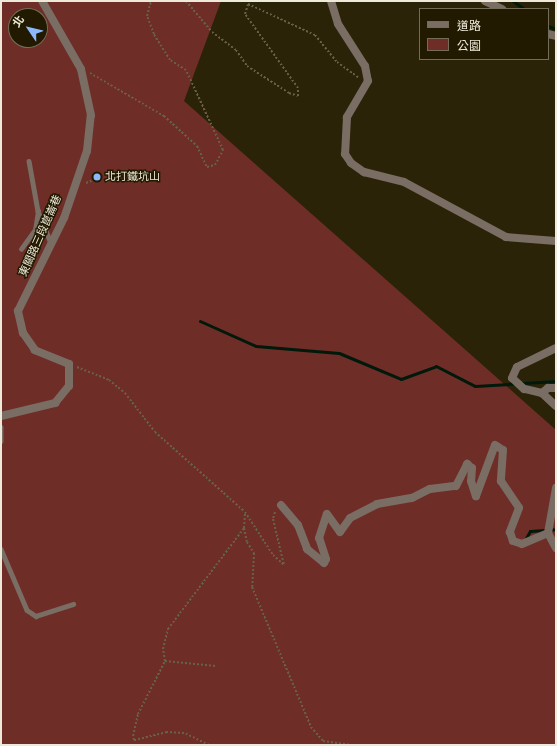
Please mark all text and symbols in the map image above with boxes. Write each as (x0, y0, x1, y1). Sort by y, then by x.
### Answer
north arrow (8, 8, 48, 48)
legend (419, 8, 549, 60)
text: 北 (10, 13, 27, 30)
text: 道路 (457, 19, 481, 33)
text: 公園 (457, 39, 481, 53)
place label: 北打鐵坑山 (105, 170, 160, 184)
marker: 北打鐵坑山 (92, 172, 102, 182)
street label: 東關路三段崑崙巷 (17, 193, 65, 279)

